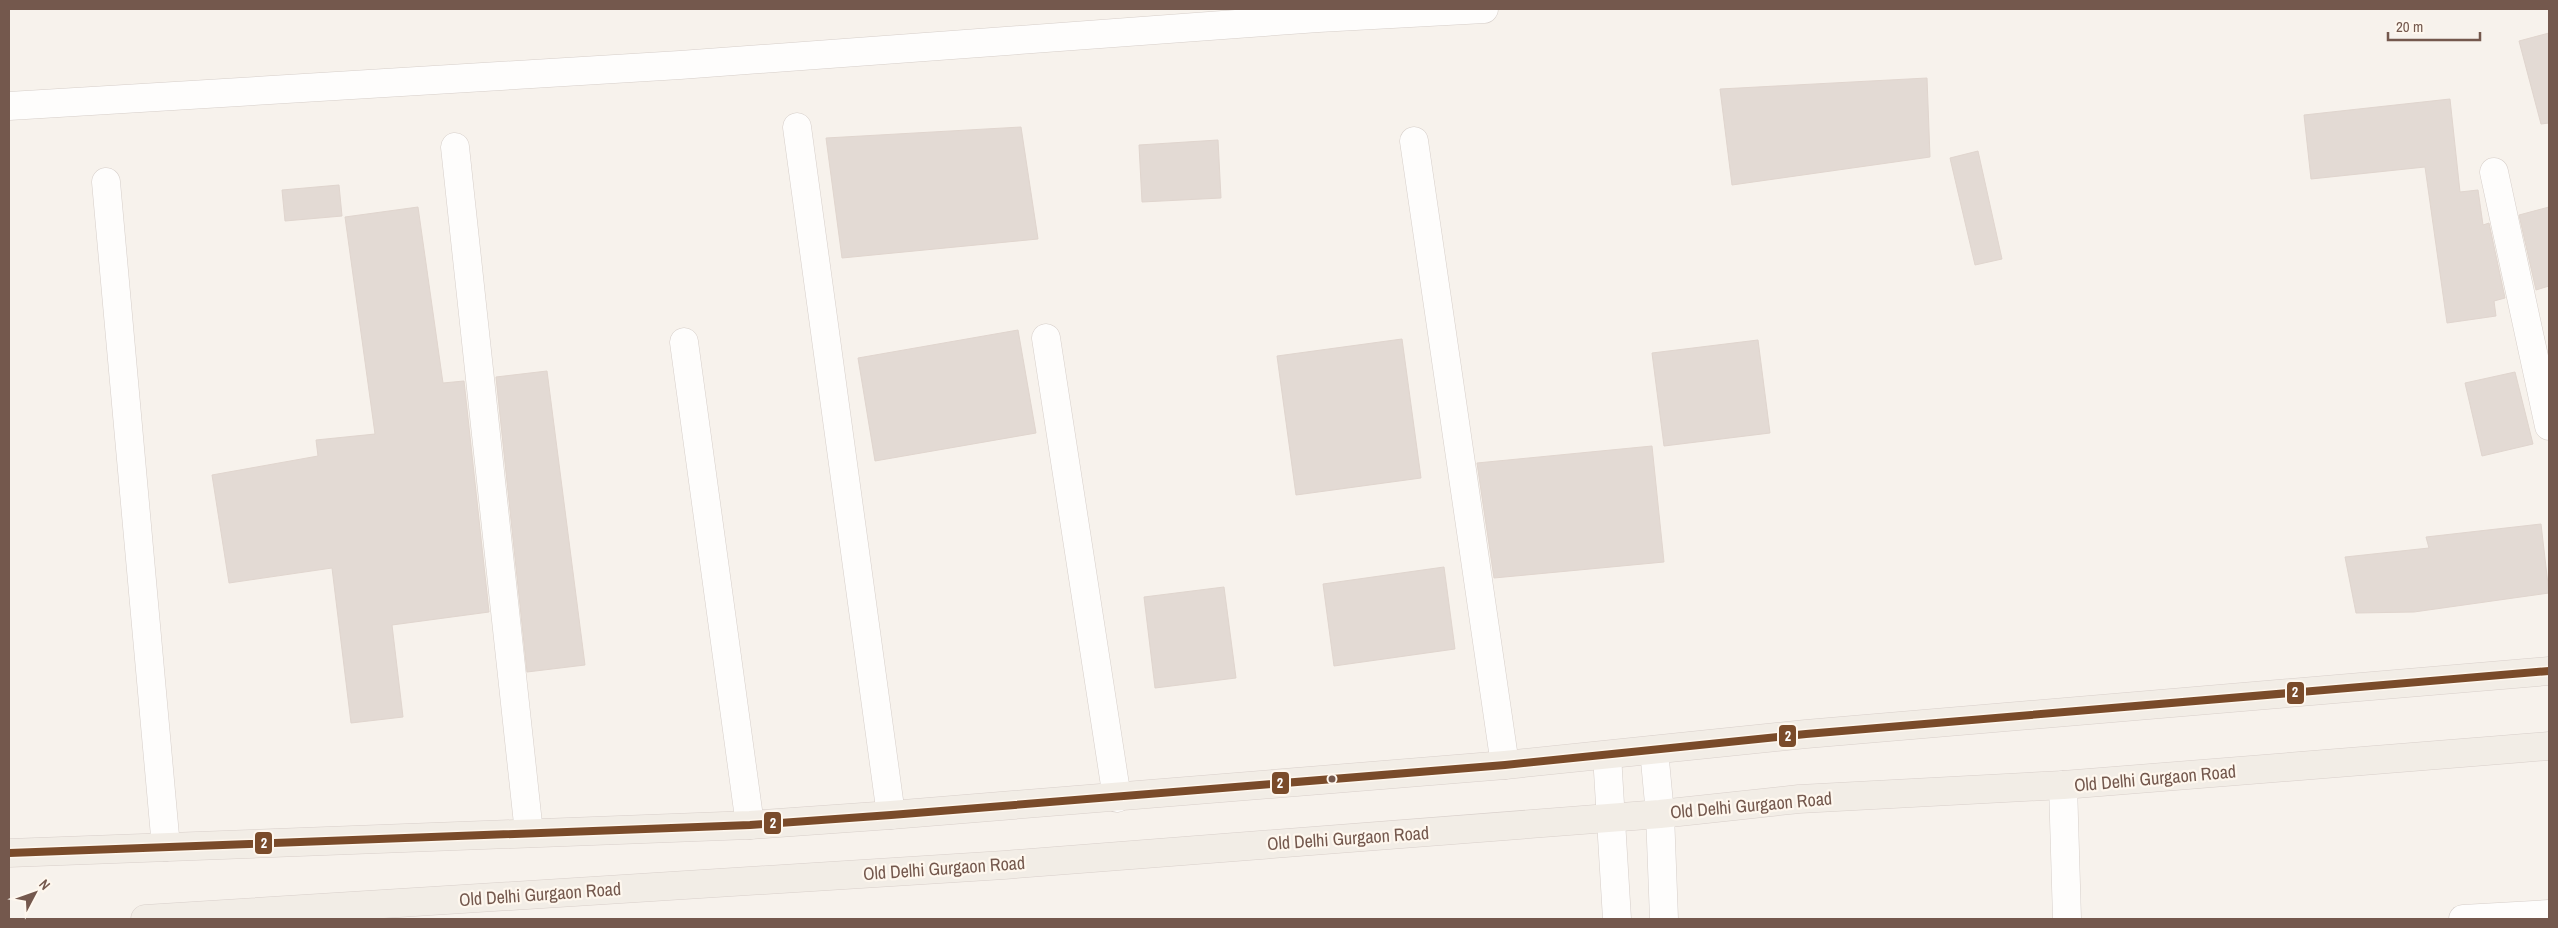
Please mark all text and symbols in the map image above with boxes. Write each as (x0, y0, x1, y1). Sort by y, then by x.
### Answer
scale bar (2388, 10, 2480, 42)
text: 20 m (2396, 16, 2423, 37)
line badge: 2 (2286, 681, 2305, 705)
text: 2 (2292, 683, 2298, 701)
line badge: 2 (1778, 724, 1797, 748)
text: 2 (1785, 727, 1791, 745)
street label: Old Delhi Gurgaon Road (2073, 758, 2237, 798)
line badge: 2 (1271, 771, 1290, 795)
text: 2 (1277, 774, 1283, 792)
unlabelled marker (1327, 774, 1337, 784)
street label: Old Delhi Gurgaon Road (1669, 785, 1833, 825)
line badge: 2 (763, 811, 782, 835)
text: 2 (770, 814, 776, 832)
street label: Old Delhi Gurgaon Road (1266, 820, 1430, 856)
line badge: 2 (254, 831, 273, 855)
text: 2 (261, 834, 267, 852)
street label: Old Delhi Gurgaon Road (862, 850, 1026, 886)
north arrow (10, 868, 60, 918)
text: N (35, 875, 54, 894)
street label: Old Delhi Gurgaon Road (458, 876, 622, 912)

